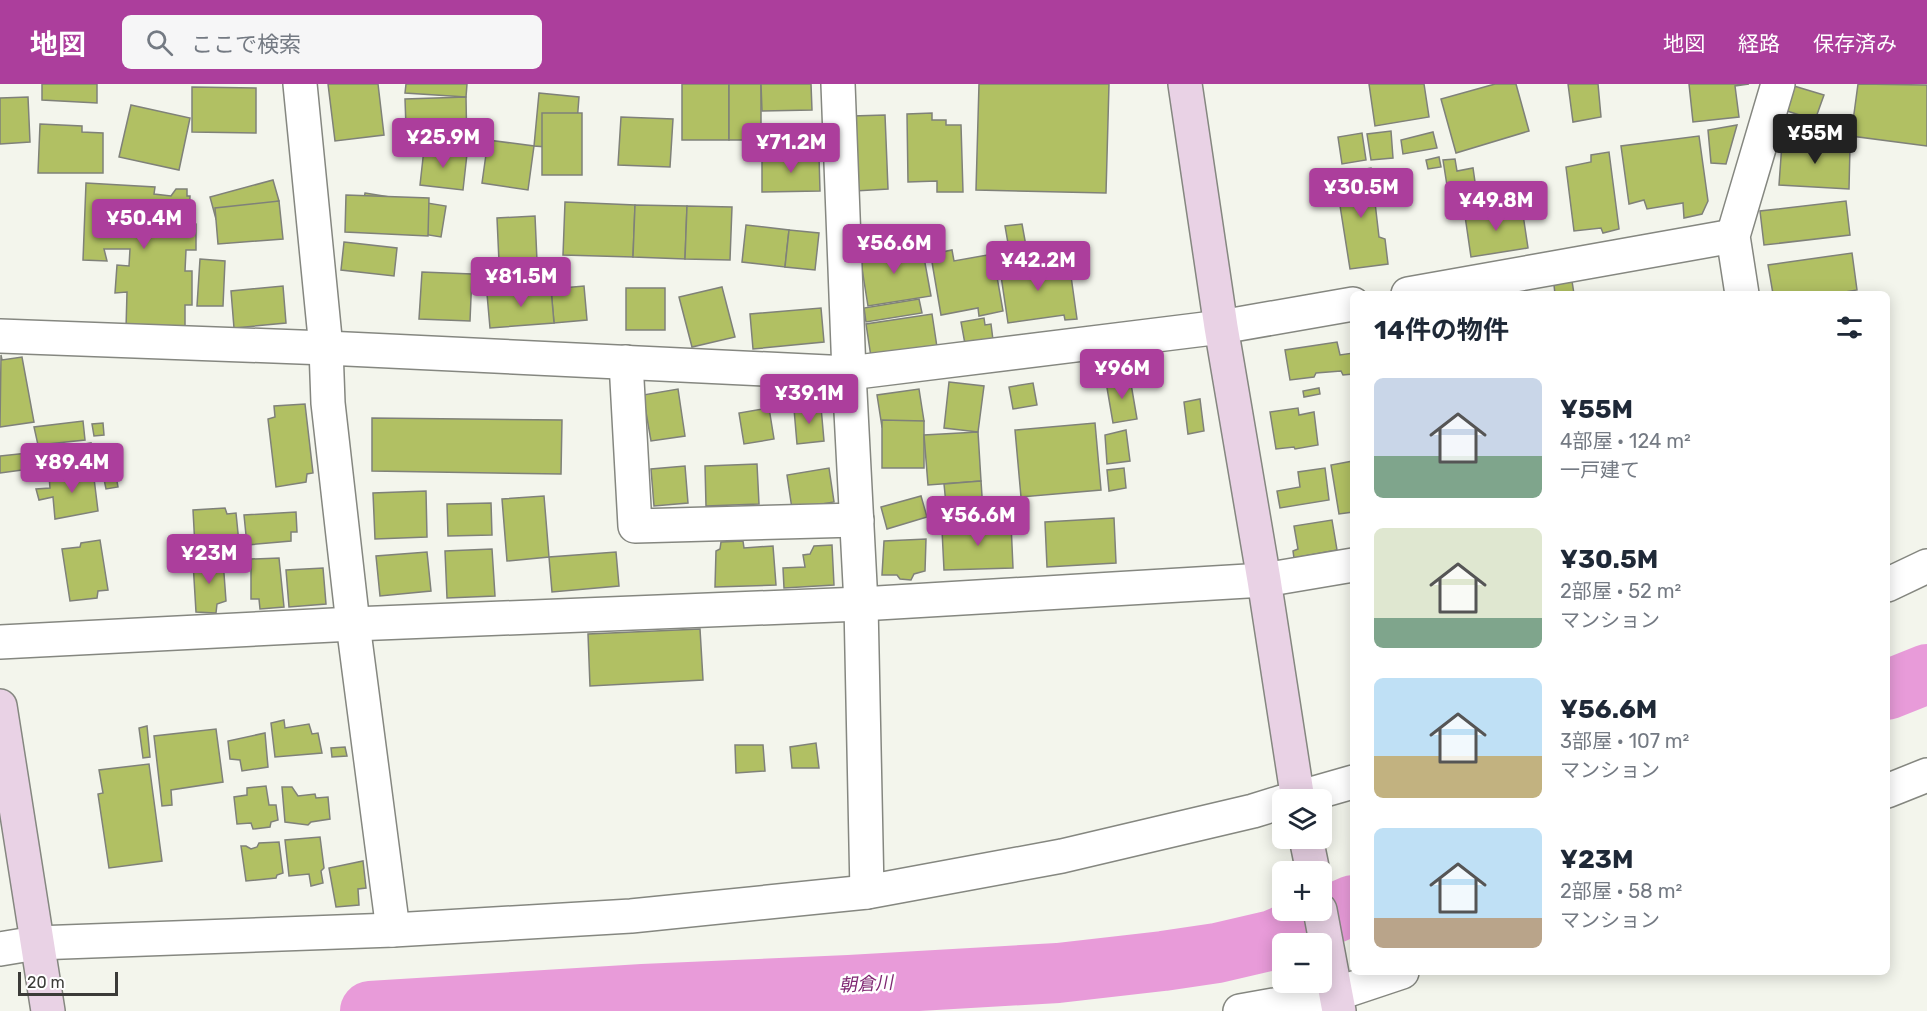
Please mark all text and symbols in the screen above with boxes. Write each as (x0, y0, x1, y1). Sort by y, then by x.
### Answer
search box (122, 15, 542, 69)
icon: search (143, 26, 176, 59)
text: 地図 (30, 28, 86, 61)
text: ここで検索 (191, 31, 301, 58)
text: 地図 (1663, 31, 1705, 56)
text: 経路 (1738, 31, 1780, 56)
text: 保存済み (1813, 31, 1897, 56)
pin: ¥55M (1779, 114, 1851, 165)
pin: ¥25.9M (394, 118, 492, 169)
text: ¥55M (1787, 121, 1843, 145)
pin: ¥71.2M (742, 123, 840, 174)
text: ¥25.9M (406, 125, 480, 149)
text: ¥71.2M (756, 130, 826, 154)
pin: ¥30.5M (1312, 168, 1410, 219)
text: ¥30.5M (1323, 175, 1399, 199)
pin: ¥49.8M (1447, 181, 1545, 232)
text: ¥49.8M (1459, 188, 1533, 212)
pin: ¥50.4M (95, 199, 193, 250)
text: ¥50.4M (106, 206, 182, 230)
pin: ¥56.6M (845, 224, 943, 275)
text: ¥56.6M (857, 231, 931, 255)
pin: ¥42.2M (989, 241, 1087, 292)
text: ¥42.2M (1000, 248, 1076, 272)
pin: ¥81.5M (472, 257, 570, 308)
text: ¥81.5M (485, 264, 557, 288)
icon: filters (1833, 311, 1866, 344)
text: 14件の物件 (1374, 315, 1509, 346)
pin: ¥96M (1086, 349, 1158, 400)
text: ¥96M (1094, 356, 1150, 380)
pin: ¥39.1M (760, 374, 858, 425)
text: ¥39.1M (774, 381, 844, 405)
text: ¥55M (1560, 394, 1633, 425)
icon: home (1422, 402, 1494, 474)
text: 4部屋 · 124 m² (1560, 429, 1691, 453)
pin: ¥89.4M (23, 443, 121, 494)
text: ¥89.4M (35, 450, 109, 474)
text: 一戸建て (1560, 458, 1640, 482)
pin: ¥56.6M (929, 496, 1027, 547)
text: ¥56.6M (941, 503, 1015, 527)
pin: ¥23M (173, 534, 245, 585)
text: ¥23M (181, 541, 237, 565)
text: ¥30.5M (1560, 544, 1658, 575)
icon: home (1422, 552, 1494, 624)
text: 2部屋 · 52 m² (1560, 579, 1681, 603)
text: マンション (1560, 608, 1660, 632)
text: ¥56.6M (1560, 694, 1657, 725)
icon: home (1422, 702, 1494, 774)
text: 3部屋 · 107 m² (1560, 729, 1689, 753)
text: マンション (1560, 758, 1660, 782)
map controls (1272, 789, 1332, 993)
button: layers (1272, 789, 1332, 849)
text: ¥23M (1560, 844, 1633, 875)
icon: home (1422, 852, 1494, 924)
button: + (1272, 861, 1332, 921)
text: 2部屋 · 58 m² (1560, 879, 1682, 903)
text: マンション (1560, 908, 1660, 932)
button: − (1272, 933, 1332, 993)
scale bar (18, 969, 118, 996)
water label: 朝倉川 (838, 971, 896, 996)
text: 20 m (27, 973, 65, 992)

